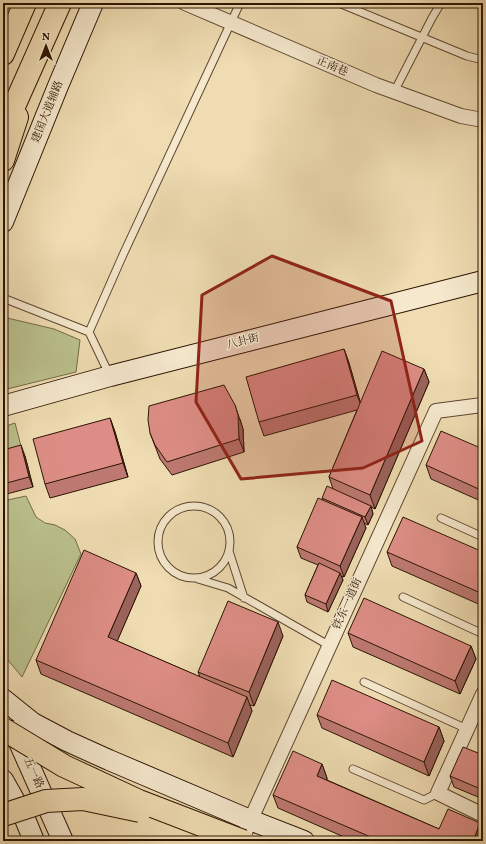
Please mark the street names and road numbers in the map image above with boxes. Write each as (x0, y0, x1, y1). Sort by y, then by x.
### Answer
street label: 正南巷 (314, 54, 350, 80)
street label: 建国大道辅路 (29, 79, 67, 145)
street label: 八卦街 (225, 331, 261, 353)
street label: 铁东一道街 (330, 576, 366, 632)
street label: 五一路 (19, 755, 47, 791)

